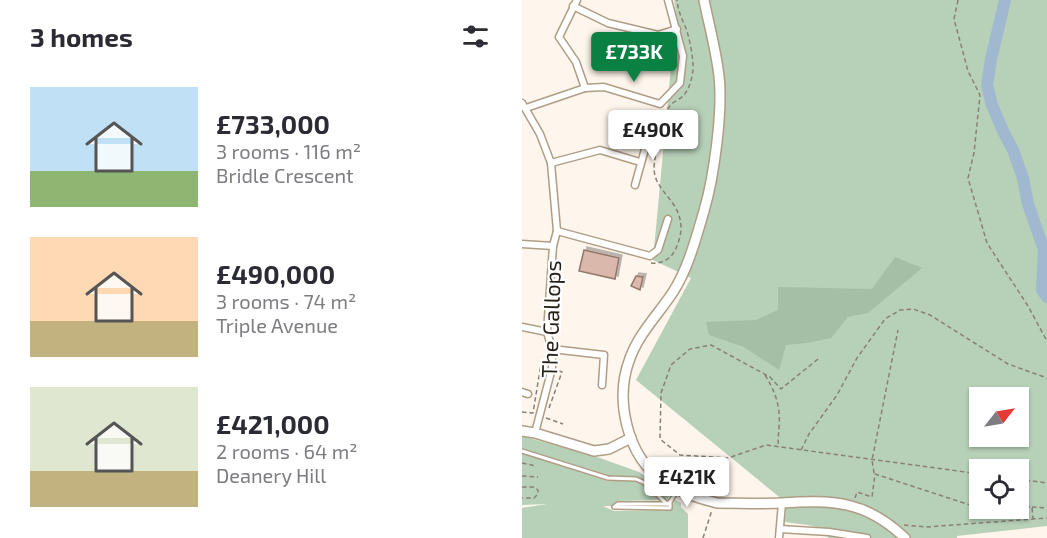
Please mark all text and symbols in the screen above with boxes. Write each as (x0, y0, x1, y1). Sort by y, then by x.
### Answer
icon: filters (459, 20, 492, 53)
text: 3 homes (30, 21, 133, 52)
pin: £733K (592, 32, 676, 83)
text: £733K (605, 39, 663, 63)
text: £733,000 (216, 108, 330, 139)
pin: £490K (611, 110, 695, 161)
icon: home (78, 111, 150, 183)
text: £490K (622, 117, 684, 141)
text: 3 rooms · 116 m² (216, 139, 361, 163)
text: Bridle Crescent (216, 163, 354, 187)
text: £490,000 (216, 258, 335, 289)
street label: The Gallops (535, 260, 565, 378)
icon: home (78, 261, 150, 333)
text: 3 rooms · 74 m² (216, 289, 356, 313)
text: Triple Avenue (216, 313, 338, 337)
north arrow (969, 387, 1029, 447)
map controls (969, 387, 1029, 519)
text: £421,000 (216, 408, 330, 439)
icon: home (78, 411, 150, 483)
text: 2 rooms · 64 m² (216, 439, 358, 463)
pin: £421K (645, 457, 729, 508)
button: locate (969, 459, 1029, 519)
text: Deanery Hill (216, 463, 326, 487)
text: £421K (658, 464, 716, 488)

